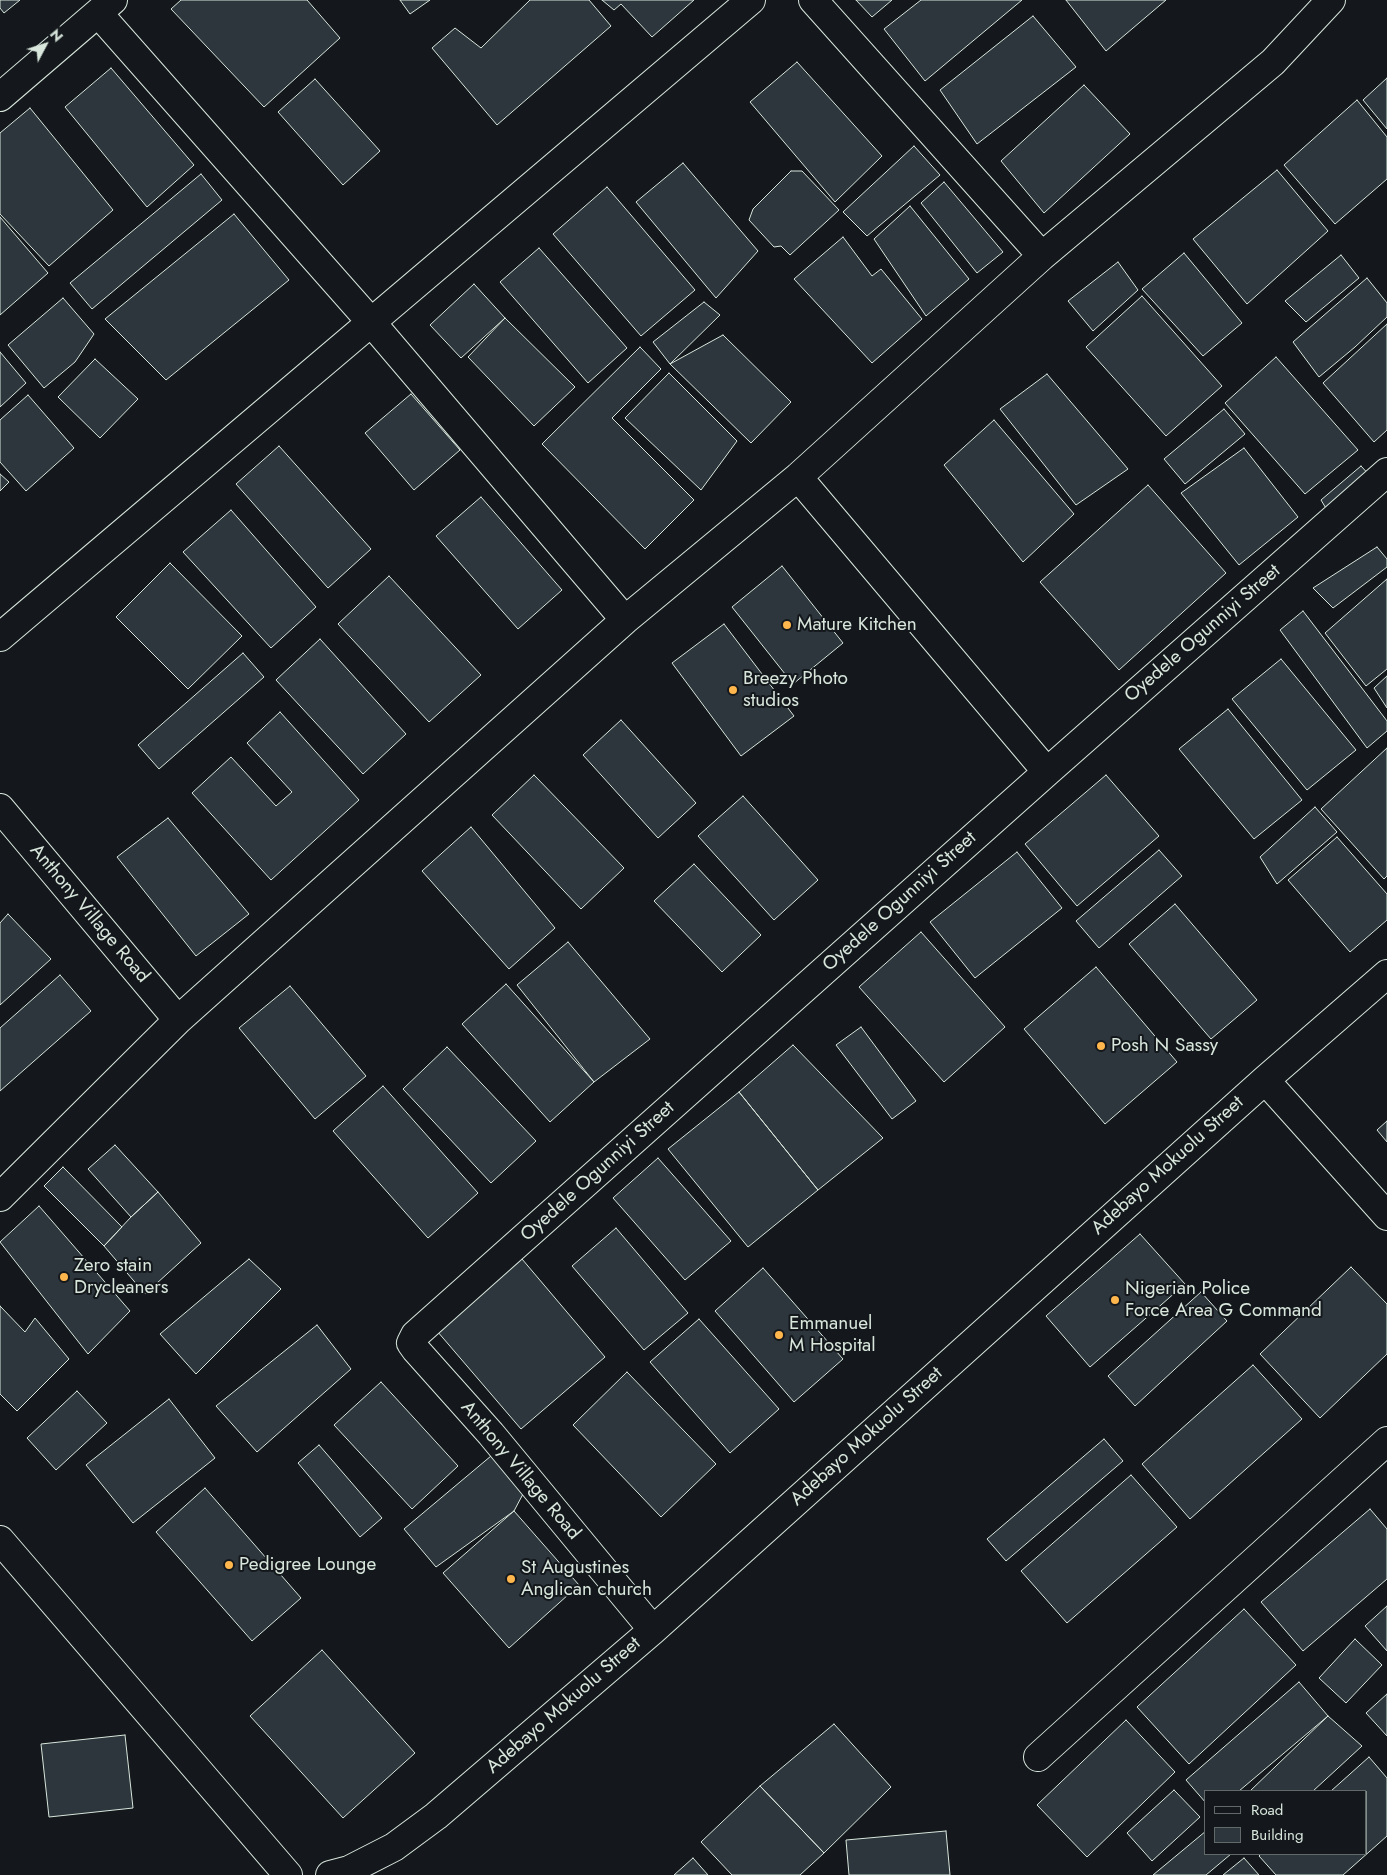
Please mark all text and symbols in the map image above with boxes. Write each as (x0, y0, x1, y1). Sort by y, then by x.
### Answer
north arrow (20, 20, 70, 70)
text: N (45, 25, 68, 46)
street label: Oyedele Ogunniyi Street (1121, 560, 1285, 708)
place label: Mature Kitchen (797, 614, 917, 636)
marker: Mature Kitchen (781, 619, 793, 631)
place label: Breezy Photo studios (743, 668, 848, 712)
marker: Breezy Photo studios (727, 684, 739, 696)
street label: Oyedele Ogunniyi Street (819, 827, 981, 977)
street label: Anthony Village Road (24, 840, 154, 988)
place label: Posh N Sassy (1111, 1035, 1218, 1057)
marker: Posh N Sassy (1095, 1040, 1107, 1052)
street label: Adebayo Mokuolu Street (1087, 1092, 1249, 1240)
street label: Oyedele Ogunniyi Street (517, 1097, 679, 1247)
place label: Zero stain Drycleaners (74, 1255, 168, 1299)
marker: Zero stain Drycleaners (58, 1271, 70, 1283)
place label: Nigerian Police Force Area G Command (1125, 1278, 1322, 1322)
marker: Nigerian Police Force Area G Command (1109, 1294, 1121, 1306)
place label: Emmanuel M Hospital (789, 1313, 876, 1357)
marker: Emmanuel M Hospital (773, 1329, 785, 1341)
street label: Adebayo Mokuolu Street (786, 1363, 948, 1511)
street label: Anthony Village Road (455, 1397, 585, 1545)
place label: Pedigree Lounge (239, 1554, 376, 1576)
place label: St Augustines Anglican church (521, 1557, 652, 1601)
marker: Pedigree Lounge (223, 1559, 235, 1571)
marker: St Augustines Anglican church (505, 1573, 517, 1585)
street label: Adebayo Mokuolu Street (482, 1633, 646, 1779)
legend (1204, 1790, 1367, 1855)
text: Road (1251, 1799, 1283, 1821)
text: Building (1251, 1824, 1303, 1846)

